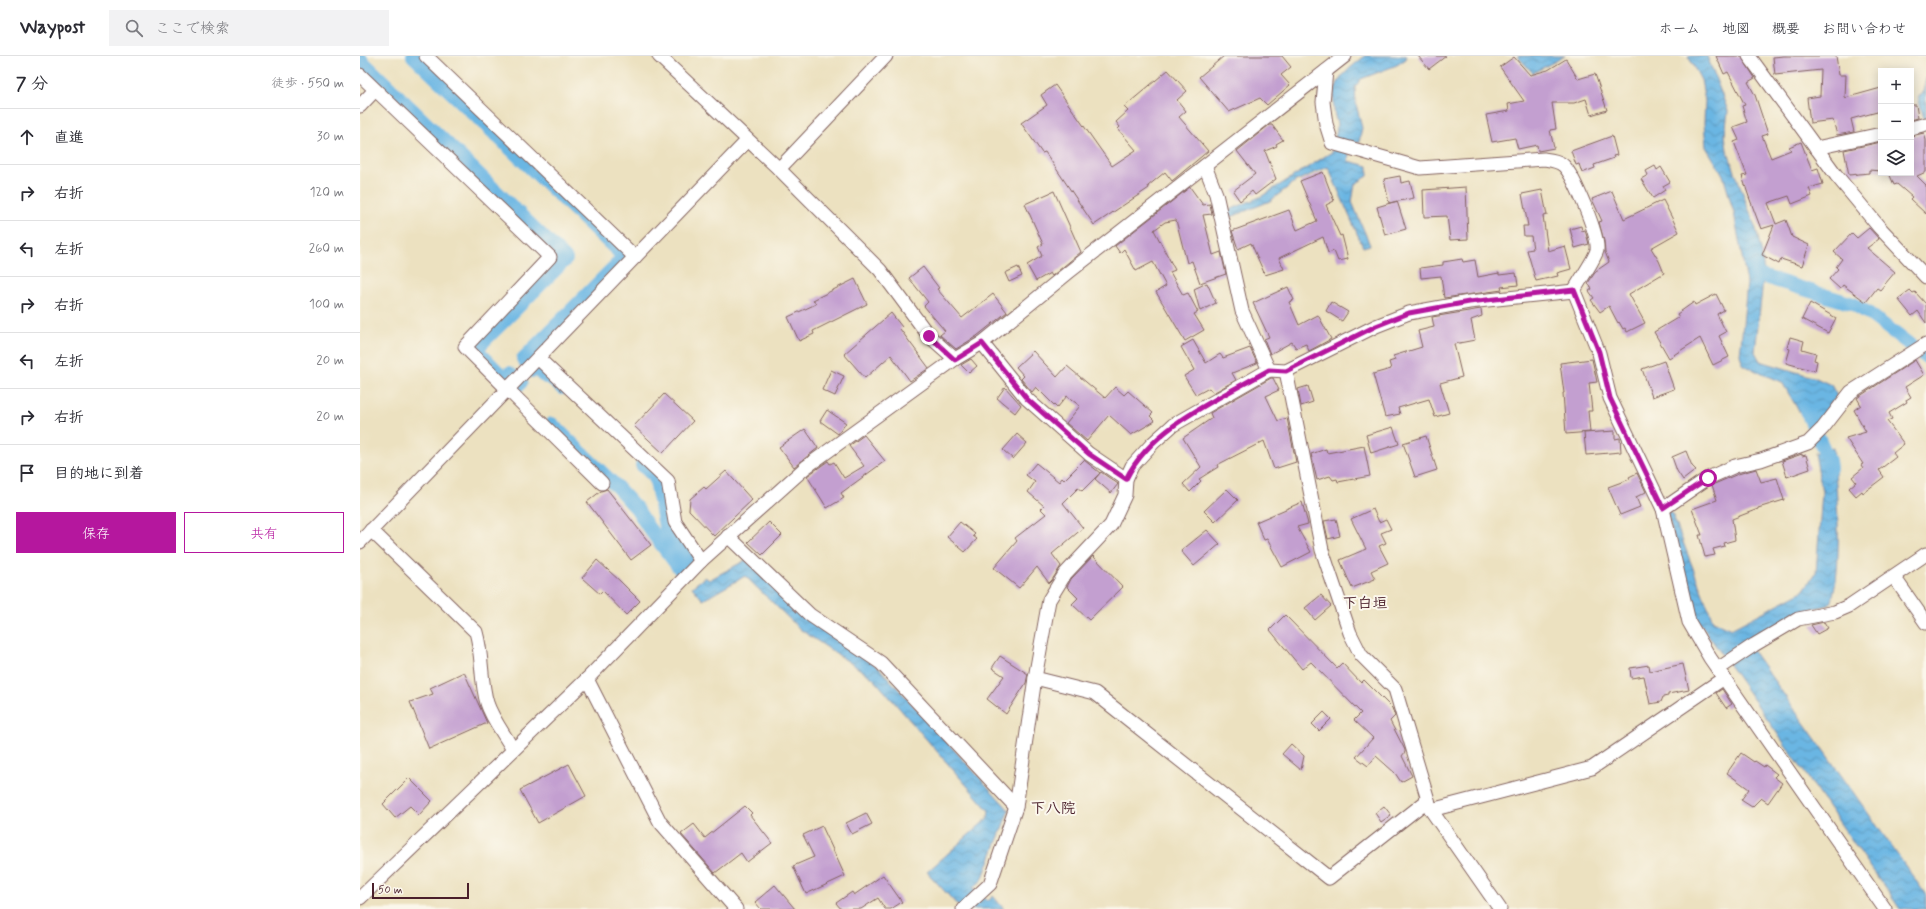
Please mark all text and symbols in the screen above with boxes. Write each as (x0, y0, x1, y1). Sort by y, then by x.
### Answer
search box (109, 10, 389, 46)
text: Waypost (20, 15, 85, 40)
icon: search (123, 17, 145, 39)
text: ここで検索 (155, 19, 230, 39)
text: ホーム (1659, 20, 1700, 38)
text: 地図 (1722, 20, 1750, 38)
text: 概要 (1772, 20, 1800, 38)
text: お問い合わせ (1822, 20, 1906, 38)
map controls (1878, 68, 1914, 176)
button: + (1878, 68, 1914, 104)
text: 7 分 (16, 73, 48, 95)
text: 徒歩 · 550 m (272, 75, 344, 92)
button: − (1878, 104, 1914, 140)
icon: ahead (16, 126, 38, 148)
text: 直進 (54, 128, 84, 148)
text: 30 m (317, 128, 344, 145)
button: layers (1878, 140, 1914, 176)
icon: right (16, 182, 38, 204)
text: 右折 (54, 184, 84, 204)
text: 120 m (310, 184, 344, 201)
icon: left (16, 238, 38, 260)
text: 左折 (54, 240, 84, 260)
text: 260 m (309, 240, 344, 257)
icon: right (16, 294, 38, 316)
text: 右折 (54, 296, 84, 316)
text: 100 m (309, 296, 344, 313)
route end (920, 327, 938, 345)
icon: left (16, 350, 38, 372)
text: 左折 (54, 352, 84, 372)
text: 20 m (316, 352, 344, 369)
icon: right (16, 406, 38, 428)
text: 右折 (54, 408, 84, 428)
text: 20 m (316, 408, 344, 425)
icon: arrive (16, 462, 38, 484)
text: 目的地に到着 (54, 464, 144, 484)
route start (1699, 469, 1717, 487)
button: 保存 (16, 512, 176, 553)
button: 共有 (184, 512, 344, 553)
district label: 下白垣 (1342, 594, 1388, 614)
district label: 下八院 (1030, 799, 1076, 819)
scale bar (372, 881, 469, 900)
text: 50 m (378, 883, 403, 897)

